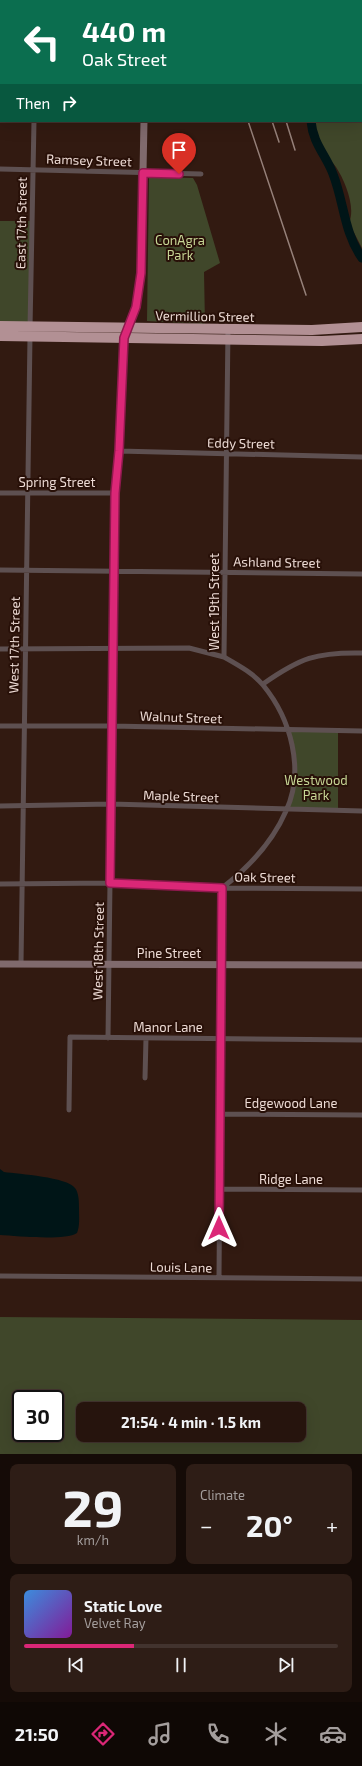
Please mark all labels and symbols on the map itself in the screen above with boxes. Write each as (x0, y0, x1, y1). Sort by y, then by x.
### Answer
pin (162, 133, 196, 174)
street label: Ramsey Street (46, 151, 132, 169)
street label: East 17th Street (12, 177, 30, 269)
park label: ConAgra Park (155, 232, 205, 263)
street label: Vermillion Street (155, 307, 255, 325)
street label: Eddy Street (207, 434, 275, 452)
street label: Spring Street (18, 474, 96, 490)
street label: West 19th Street (206, 553, 222, 651)
street label: Ashland Street (233, 553, 321, 571)
street label: West 17th Street (5, 596, 23, 694)
street label: Walnut Street (140, 708, 222, 726)
park label: Westwood Park (284, 772, 348, 803)
street label: Maple Street (143, 787, 219, 805)
street label: Oak Street (234, 868, 296, 886)
street label: West 18th Street (89, 902, 107, 1000)
street label: Pine Street (137, 945, 201, 961)
street label: Manor Lane (133, 1019, 203, 1035)
street label: Edgewood Lane (244, 1095, 338, 1111)
street label: Ridge Lane (259, 1171, 323, 1187)
position arrow (198, 1207, 240, 1249)
street label: Louis Lane (150, 1258, 212, 1276)
speed limit sign: 30 (12, 1390, 64, 1442)

